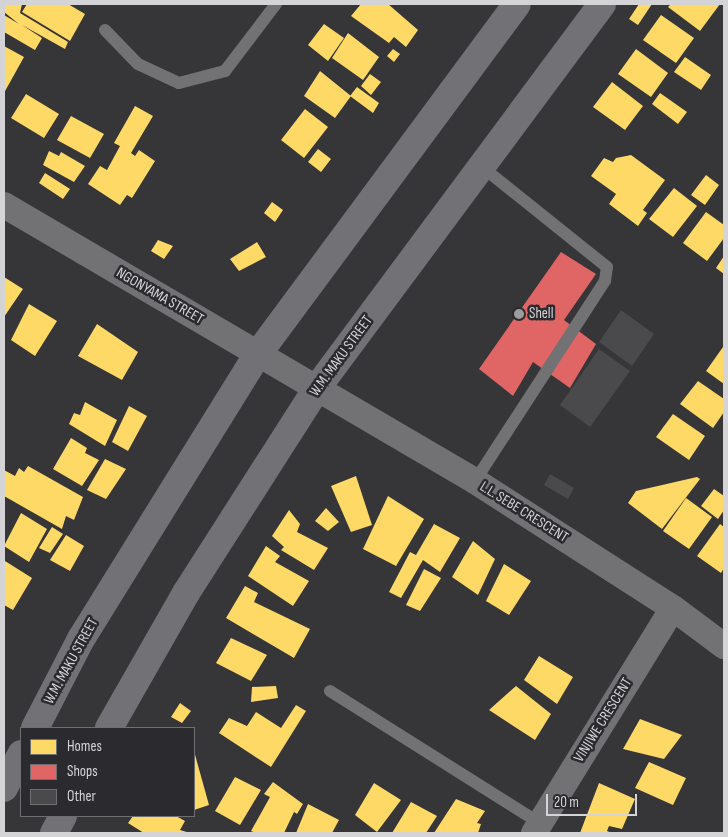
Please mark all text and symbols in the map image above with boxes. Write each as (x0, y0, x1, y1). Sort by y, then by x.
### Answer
street label: NGONYAMA STREET (113, 264, 207, 328)
place label: Shell (529, 305, 553, 323)
marker: Shell (513, 308, 525, 320)
street label: W.M. MAKU STREET (306, 312, 376, 400)
street label: L.L. SEBE CRESCENT (476, 478, 572, 546)
street label: W.M. MAKU STREET (40, 615, 102, 707)
street label: VINJIWE CRESCENT (570, 675, 636, 765)
legend (20, 727, 195, 817)
text: Homes (67, 737, 102, 756)
text: Shops (67, 762, 98, 781)
scale bar (548, 784, 639, 816)
text: Other (67, 787, 96, 806)
text: 20 m (554, 793, 579, 812)

